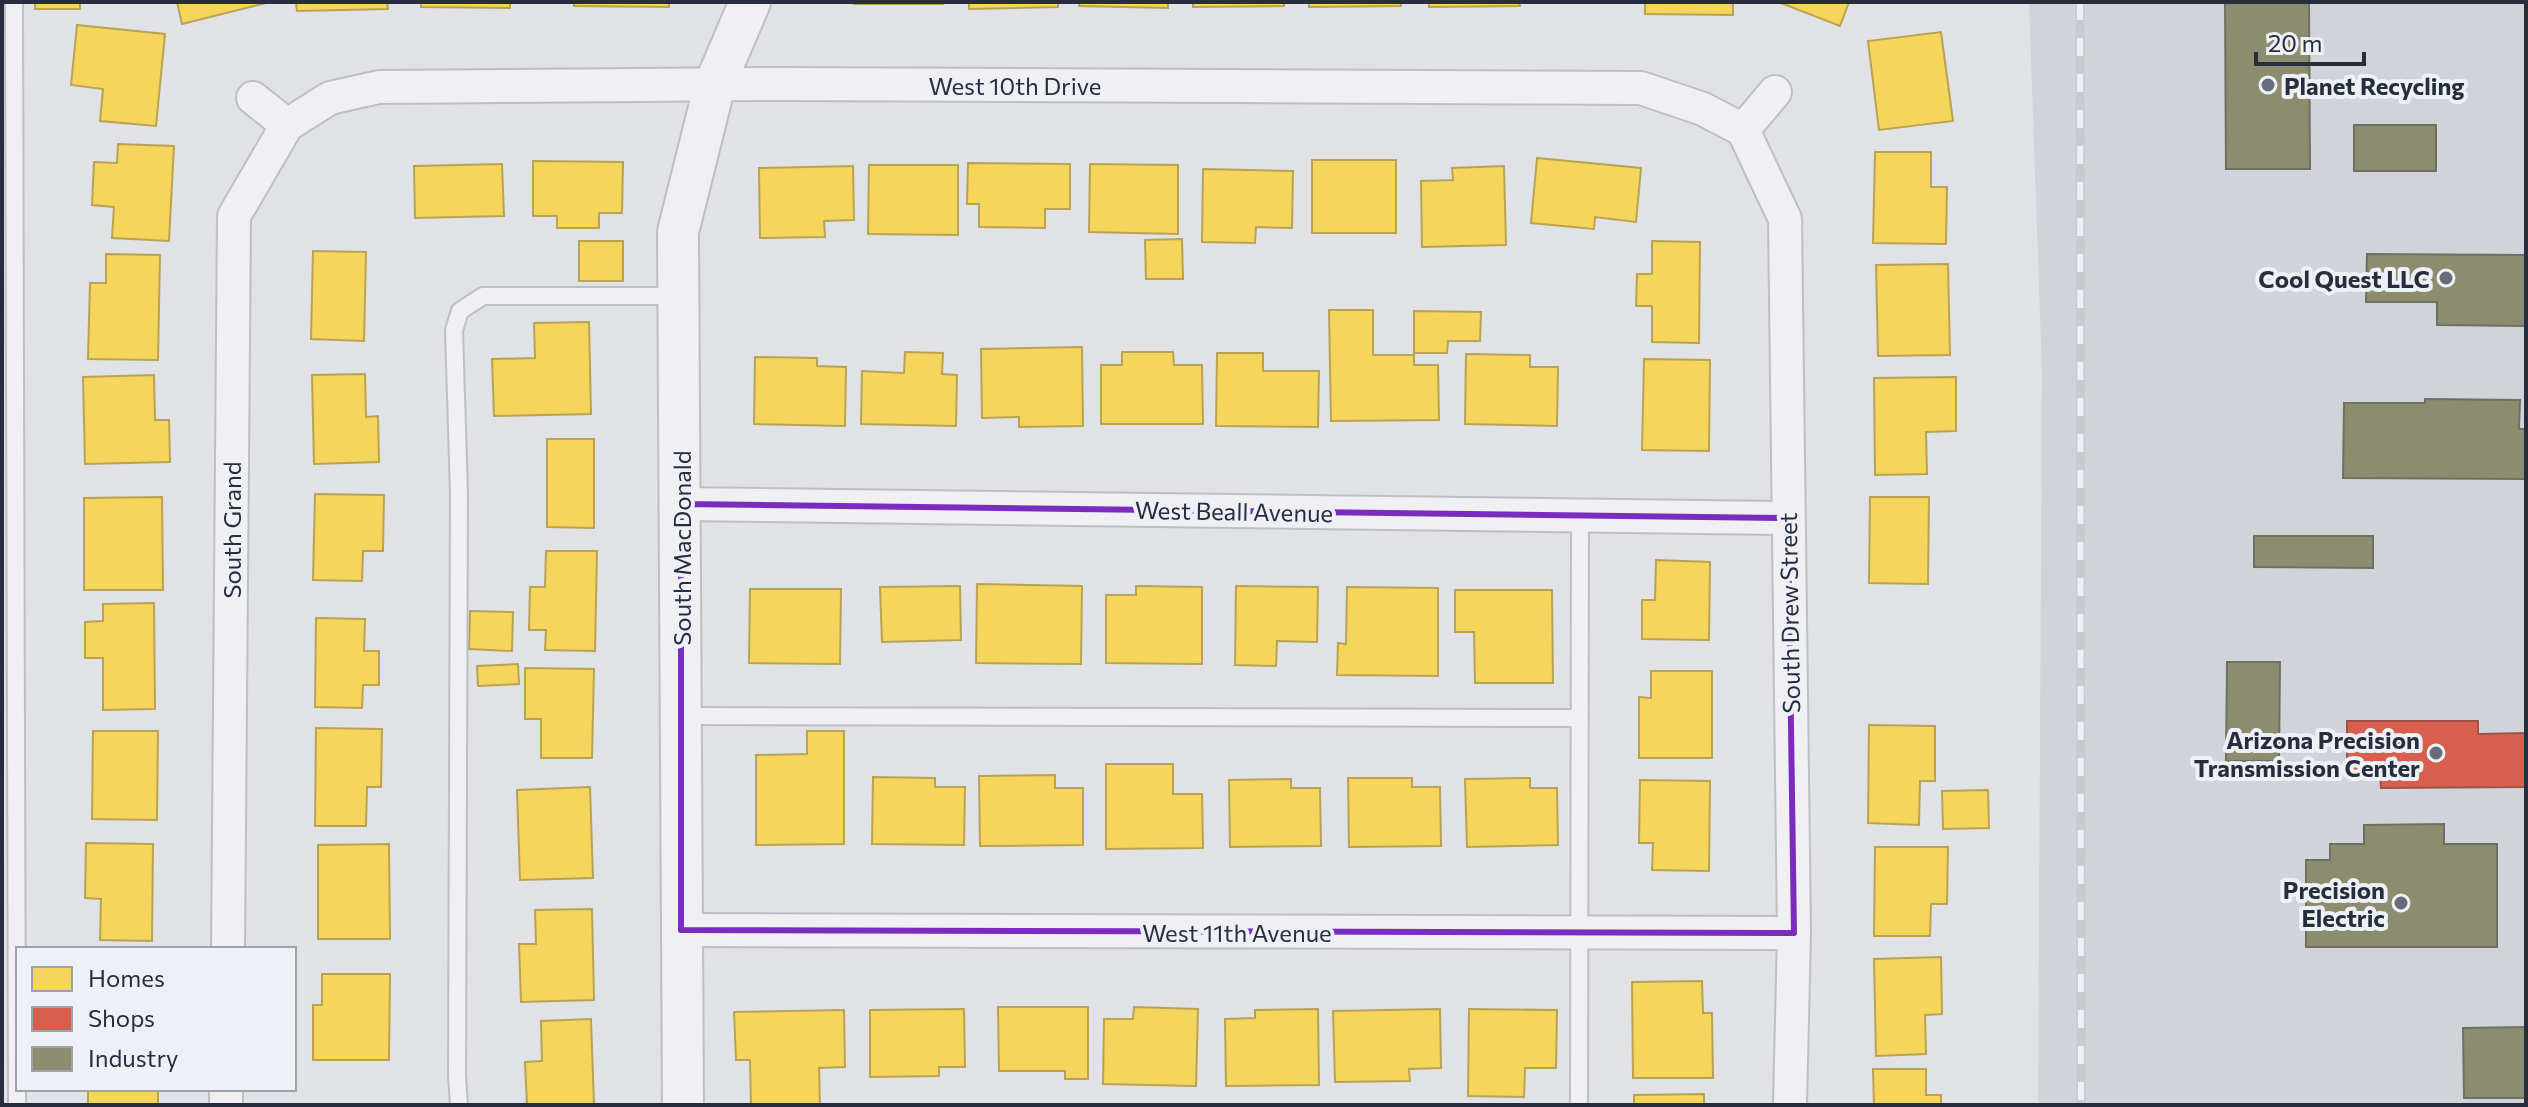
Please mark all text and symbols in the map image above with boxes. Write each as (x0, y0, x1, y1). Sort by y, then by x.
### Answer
scale bar (2256, 16, 2364, 66)
text: 20 m (2268, 28, 2322, 57)
street label: West 10th Drive (929, 71, 1101, 100)
place label: Planet Recycling (2284, 71, 2465, 100)
marker: Planet Recycling (2259, 76, 2277, 94)
place label: Cool Quest LLC (2258, 264, 2430, 293)
marker: Cool Quest LLC (2437, 269, 2455, 287)
street label: South MacDonald (667, 450, 696, 646)
street label: South Grand (217, 461, 246, 599)
street label: West Beall Avenue (1135, 495, 1333, 527)
street label: South Drew Street (1773, 512, 1805, 714)
place label: Arizona Precision Transmission Center (2194, 725, 2420, 782)
marker: Arizona Precision Transmission Center (2427, 744, 2445, 762)
place label: Precision Electric (2283, 875, 2385, 932)
marker: Precision Electric (2392, 894, 2410, 912)
street label: West 11th Avenue (1142, 918, 1332, 947)
legend (16, 947, 296, 1091)
text: Homes (88, 963, 165, 992)
text: Shops (88, 1003, 155, 1032)
text: Industry (88, 1043, 178, 1072)

